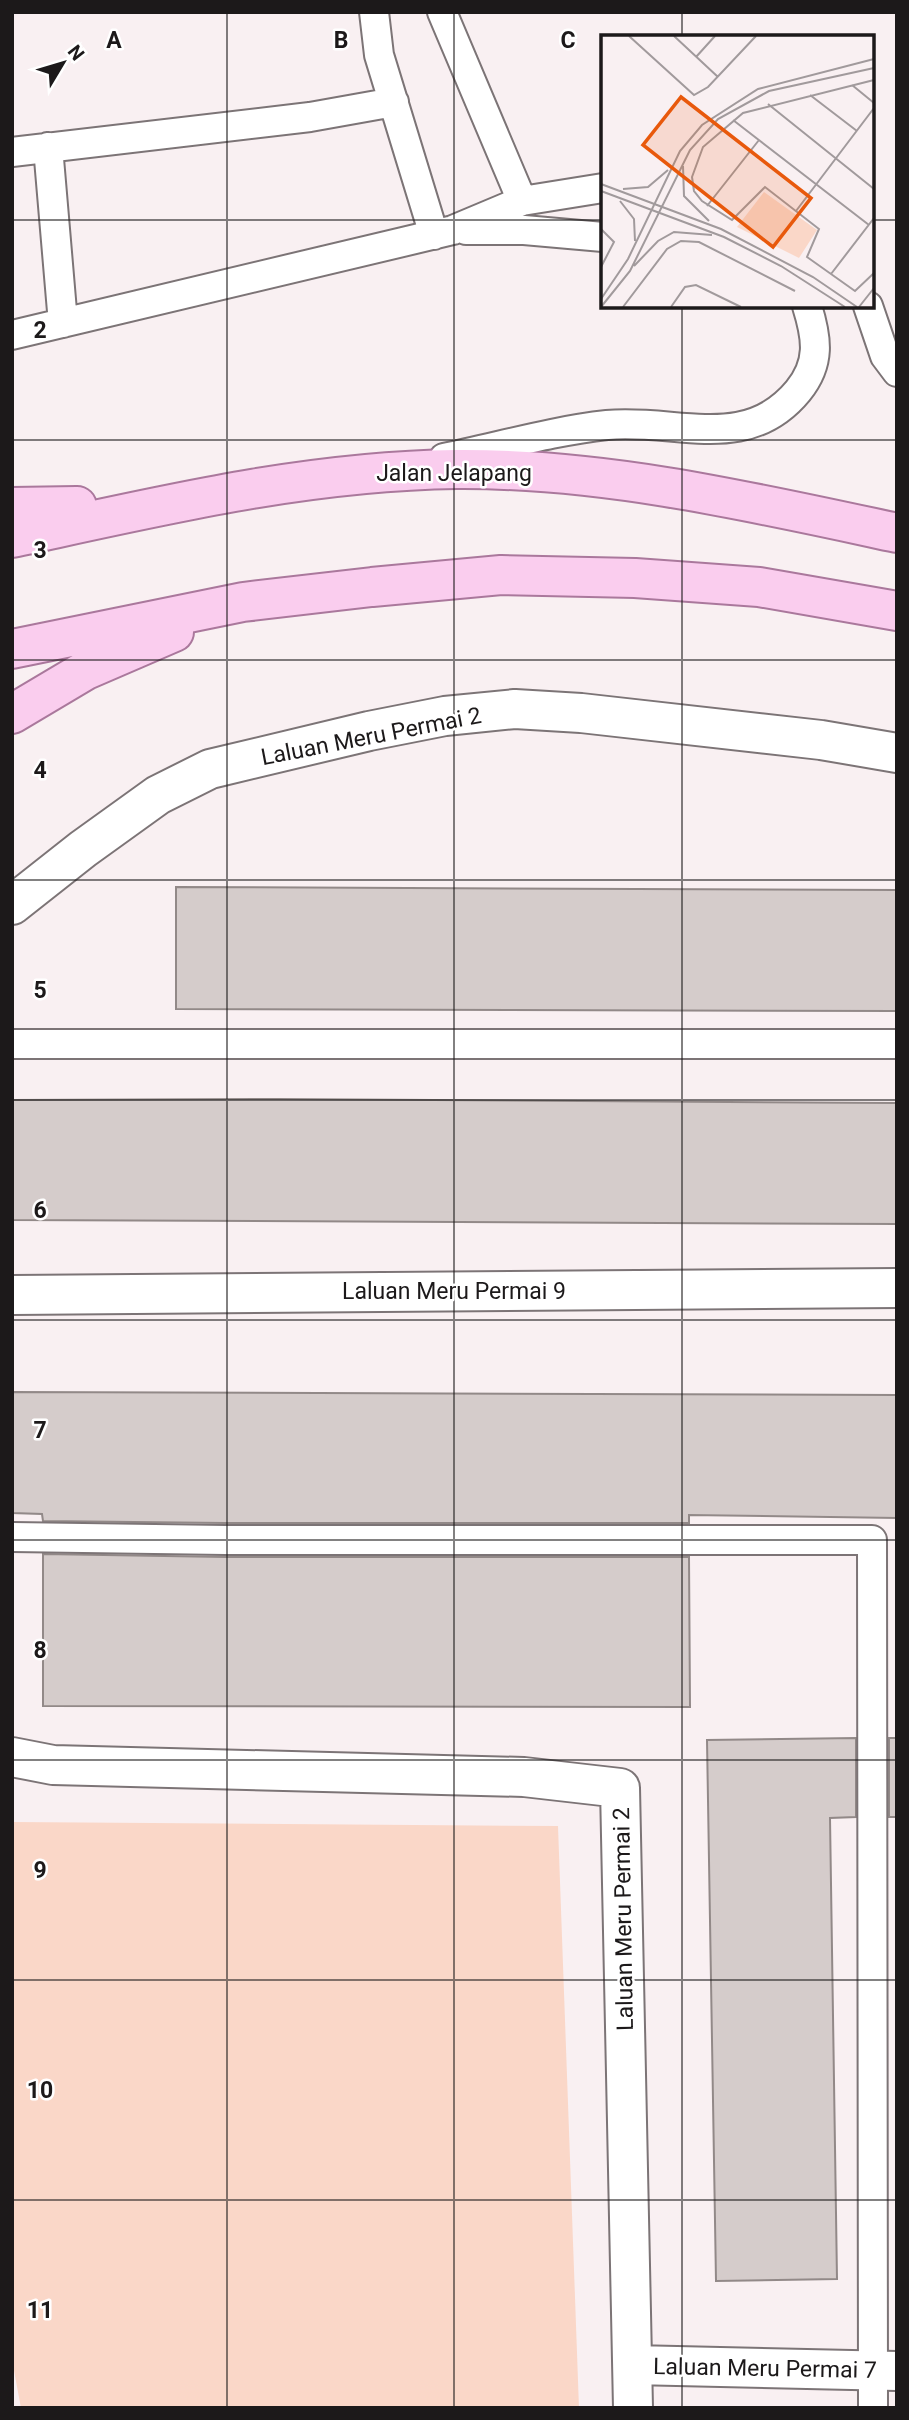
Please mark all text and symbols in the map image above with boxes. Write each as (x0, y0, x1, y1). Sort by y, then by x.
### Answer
text: A (106, 27, 122, 54)
text: B (334, 27, 348, 54)
text: C (560, 27, 576, 54)
north arrow (28, 28, 98, 98)
inset map (601, 35, 874, 308)
text: N (63, 40, 89, 65)
text: 2 (33, 317, 47, 344)
street label: Jalan Jelapang (376, 460, 532, 487)
text: 3 (33, 537, 47, 564)
street label: Laluan Meru Permai 2 (259, 702, 484, 771)
text: 4 (33, 757, 47, 784)
text: 5 (33, 977, 47, 1004)
text: 6 (33, 1197, 47, 1224)
street label: Laluan Meru Permai 9 (342, 1278, 566, 1305)
text: 7 (33, 1417, 47, 1444)
text: 8 (33, 1637, 47, 1664)
street label: Laluan Meru Permai 2 (608, 1807, 639, 2031)
text: 9 (33, 1857, 47, 1884)
text: 10 (27, 2077, 53, 2104)
text: 11 (27, 2297, 53, 2324)
street label: Laluan Meru Permai 7 (653, 2353, 877, 2384)

